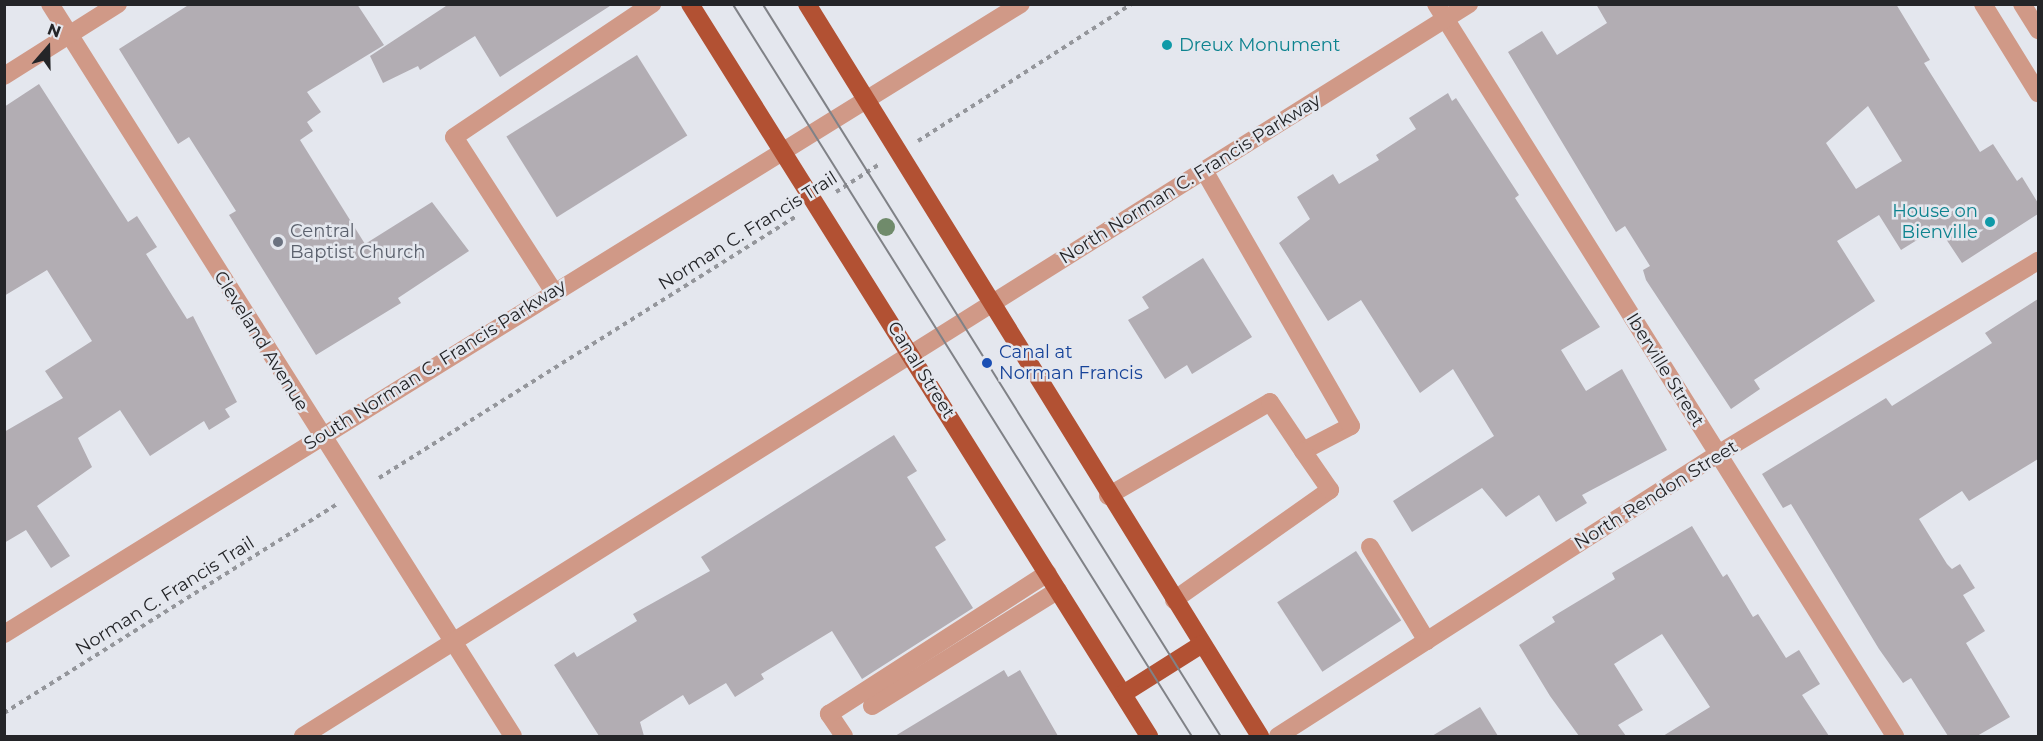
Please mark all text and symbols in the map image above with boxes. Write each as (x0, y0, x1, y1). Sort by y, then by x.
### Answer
north arrow (18, 18, 78, 78)
text: N (45, 19, 64, 42)
place label: Dreux Monument (1179, 34, 1340, 56)
marker: Dreux Monument (1160, 38, 1174, 52)
street label: North Norman C. Francis Parkway (1056, 89, 1324, 269)
street label: Norman C. Francis Trail (655, 167, 841, 295)
place label: House on Bienville (1892, 201, 1978, 244)
marker: House on Bienville (1983, 215, 1997, 229)
place label: Central Baptist Church (290, 221, 426, 264)
marker: Central Baptist Church (271, 235, 285, 249)
street label: Cleveland Avenue (209, 267, 313, 415)
street label: South Norman C. Francis Parkway (300, 275, 570, 455)
street label: Iberville Street (1621, 309, 1709, 431)
street label: Canal Street (883, 318, 959, 422)
place label: Canal at Norman Francis (999, 342, 1143, 385)
marker: Canal at Norman Francis (980, 356, 994, 370)
street label: North Rendon Street (1570, 436, 1742, 554)
street label: Norman C. Francis Trail (72, 532, 258, 660)

